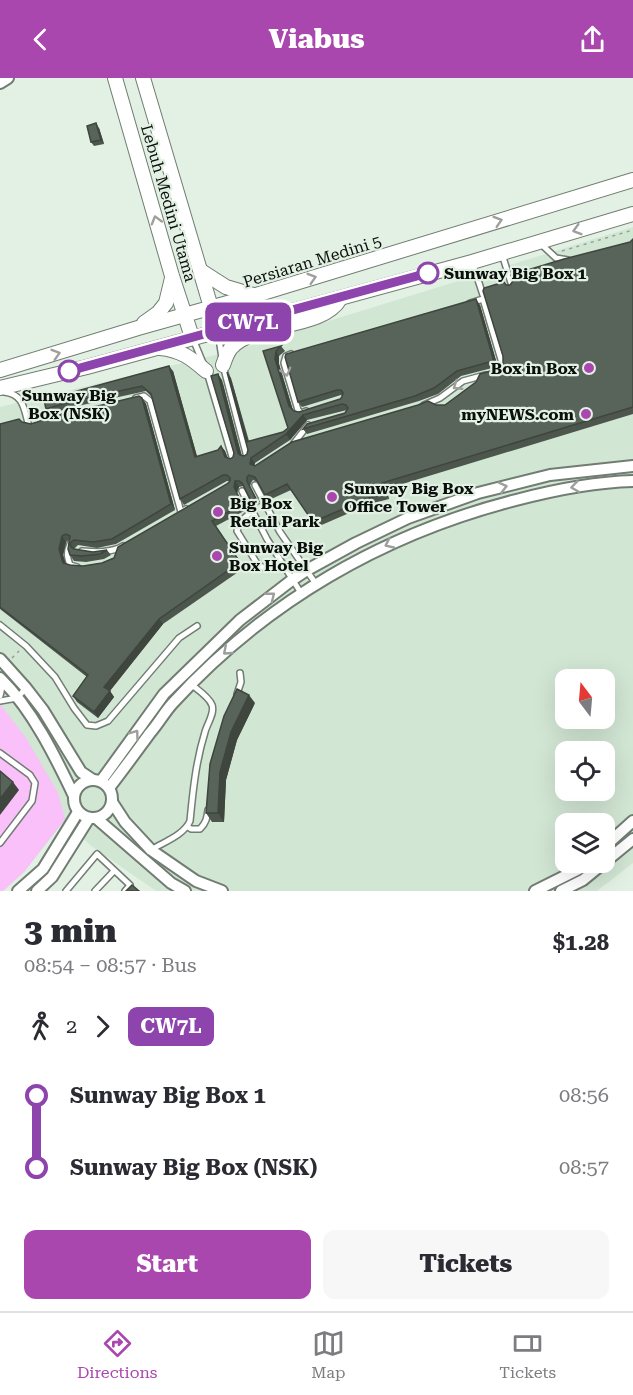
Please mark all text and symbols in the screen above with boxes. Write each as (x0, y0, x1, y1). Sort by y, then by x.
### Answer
icon: back (24, 23, 57, 56)
text: Viabus (268, 23, 365, 55)
icon: share (576, 23, 609, 56)
street label: Lebuh Medini Utama (137, 122, 200, 284)
one-way arrow (151, 215, 163, 226)
one-way arrow (492, 216, 503, 229)
one-way arrow (572, 223, 583, 235)
street label: Persiaran Medini 5 (241, 231, 384, 292)
marker: Sunway Big Box 1 (417, 262, 439, 284)
place label: Sunway Big Box 1 (444, 264, 586, 283)
one-way arrow (306, 273, 317, 285)
line badge: CW7L (206, 302, 290, 342)
text: CW7L (217, 310, 279, 334)
one-way arrow (50, 349, 61, 361)
place label: Box in Box (491, 359, 578, 378)
marker: Sunway Big Box (NSK) (58, 360, 80, 382)
marker: Box in Box (582, 361, 596, 375)
one-way arrow (279, 366, 291, 376)
one-way arrow (453, 379, 464, 390)
place label: Sunway Big Box (NSK) (22, 386, 116, 423)
place label: myNEWS.com (461, 405, 575, 424)
marker: myNEWS.com (579, 407, 593, 421)
place label: Sunway Big Box Office Tower (344, 479, 474, 516)
one-way arrow (570, 481, 580, 493)
one-way arrow (497, 482, 508, 494)
marker: Sunway Big Box Office Tower (325, 490, 339, 504)
place label: Big Box Retail Park (230, 494, 320, 531)
marker: Big Box Retail Park (211, 505, 225, 519)
one-way arrow (385, 537, 396, 549)
place label: Sunway Big Box Hotel (229, 538, 323, 575)
marker: Sunway Big Box Hotel (210, 549, 224, 563)
one-way arrow (265, 593, 276, 604)
one-way arrow (223, 644, 234, 655)
north arrow (555, 669, 615, 729)
map controls (555, 669, 615, 873)
one-way arrow (128, 729, 139, 740)
button: locate (555, 741, 615, 801)
button: layers (555, 813, 615, 873)
text: 3 min (24, 911, 117, 950)
text: $1.28 (553, 930, 609, 955)
text: 08:54 – 08:57 · Bus (24, 953, 196, 977)
icon: walk (24, 1010, 57, 1043)
icon: forward (86, 1010, 119, 1043)
text: 2 (66, 1014, 77, 1038)
text: CW7L (140, 1014, 202, 1038)
text: Sunway Big Box 1 (70, 1083, 266, 1108)
text: 08:56 (559, 1083, 609, 1107)
text: Sunway Big Box (NSK) (70, 1155, 317, 1180)
text: 08:57 (559, 1155, 609, 1179)
button: Start (24, 1230, 311, 1299)
button: Tickets (323, 1230, 609, 1299)
tab: Directions (77, 1327, 157, 1382)
tab: Map (311, 1327, 345, 1382)
tab: Tickets (499, 1327, 556, 1382)

